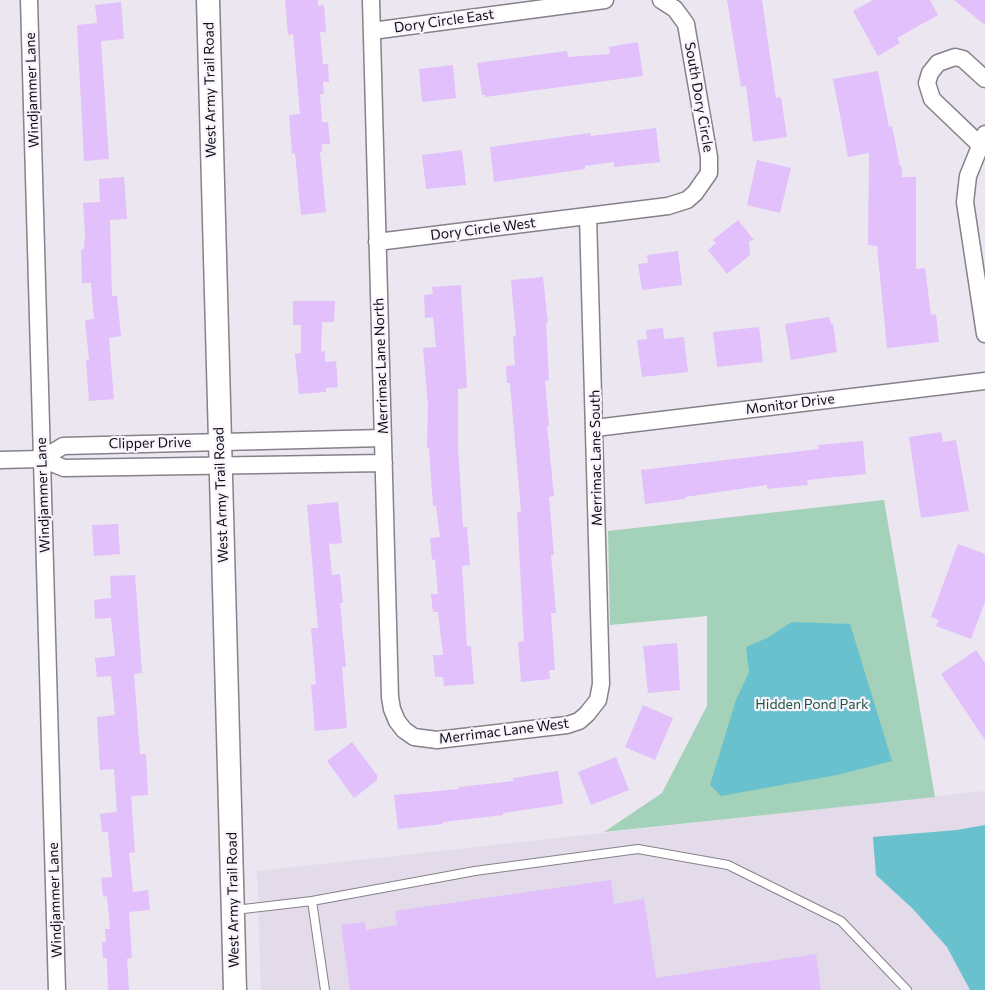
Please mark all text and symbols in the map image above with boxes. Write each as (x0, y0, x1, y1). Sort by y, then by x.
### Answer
street label: Dory Circle East (393, 6, 495, 36)
street label: West Army Trail Road (200, 22, 220, 158)
street label: Windjammer Lane (22, 32, 42, 148)
street label: South Dory Circle (681, 41, 717, 153)
street label: Dory Circle West (429, 214, 537, 244)
street label: Merrimac Lane North (370, 298, 392, 434)
street label: Merrimac Lane South (586, 390, 606, 526)
street label: Monitor Drive (745, 390, 835, 418)
street label: West Army Trail Road (210, 427, 232, 563)
street label: Clipper Drive (108, 434, 192, 452)
street label: Windjammer Lane (33, 437, 53, 553)
park label: Hidden Pond Park (755, 696, 869, 712)
street label: Merrimac Lane West (438, 715, 570, 747)
street label: West Army Trail Road (223, 832, 243, 968)
street label: Windjammer Lane (45, 842, 65, 958)

